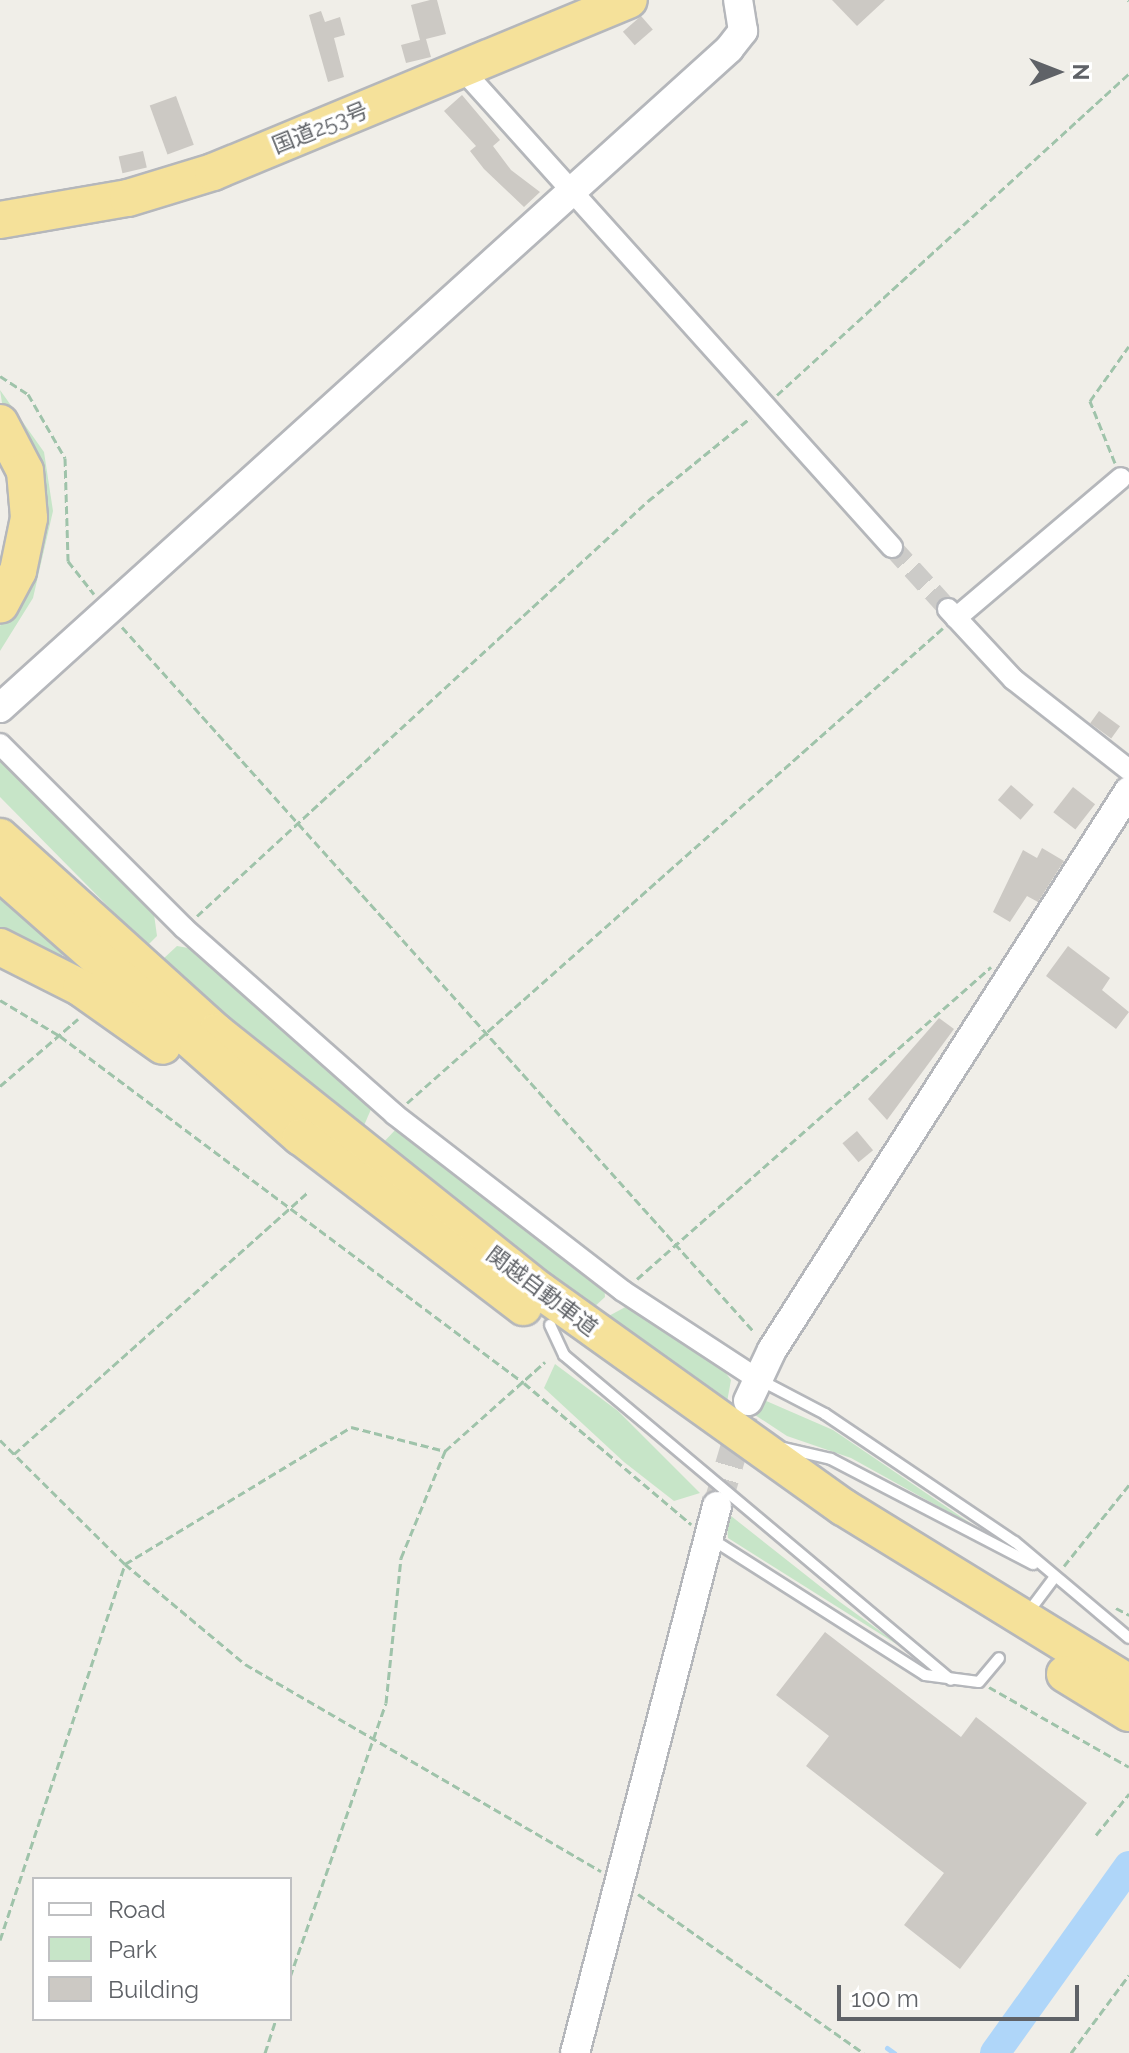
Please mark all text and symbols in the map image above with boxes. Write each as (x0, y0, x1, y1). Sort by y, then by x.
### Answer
north arrow (1017, 32, 1097, 112)
text: N (1068, 64, 1094, 80)
street label: 国道253号 (268, 97, 372, 159)
street label: 関越自動車道 (481, 1241, 603, 1341)
legend (32, 1877, 292, 2021)
text: Road (108, 1895, 166, 1924)
text: Park (108, 1935, 157, 1964)
scale bar (841, 1969, 1083, 2019)
text: Building (108, 1975, 199, 2004)
text: 100 m (851, 1984, 919, 2013)

